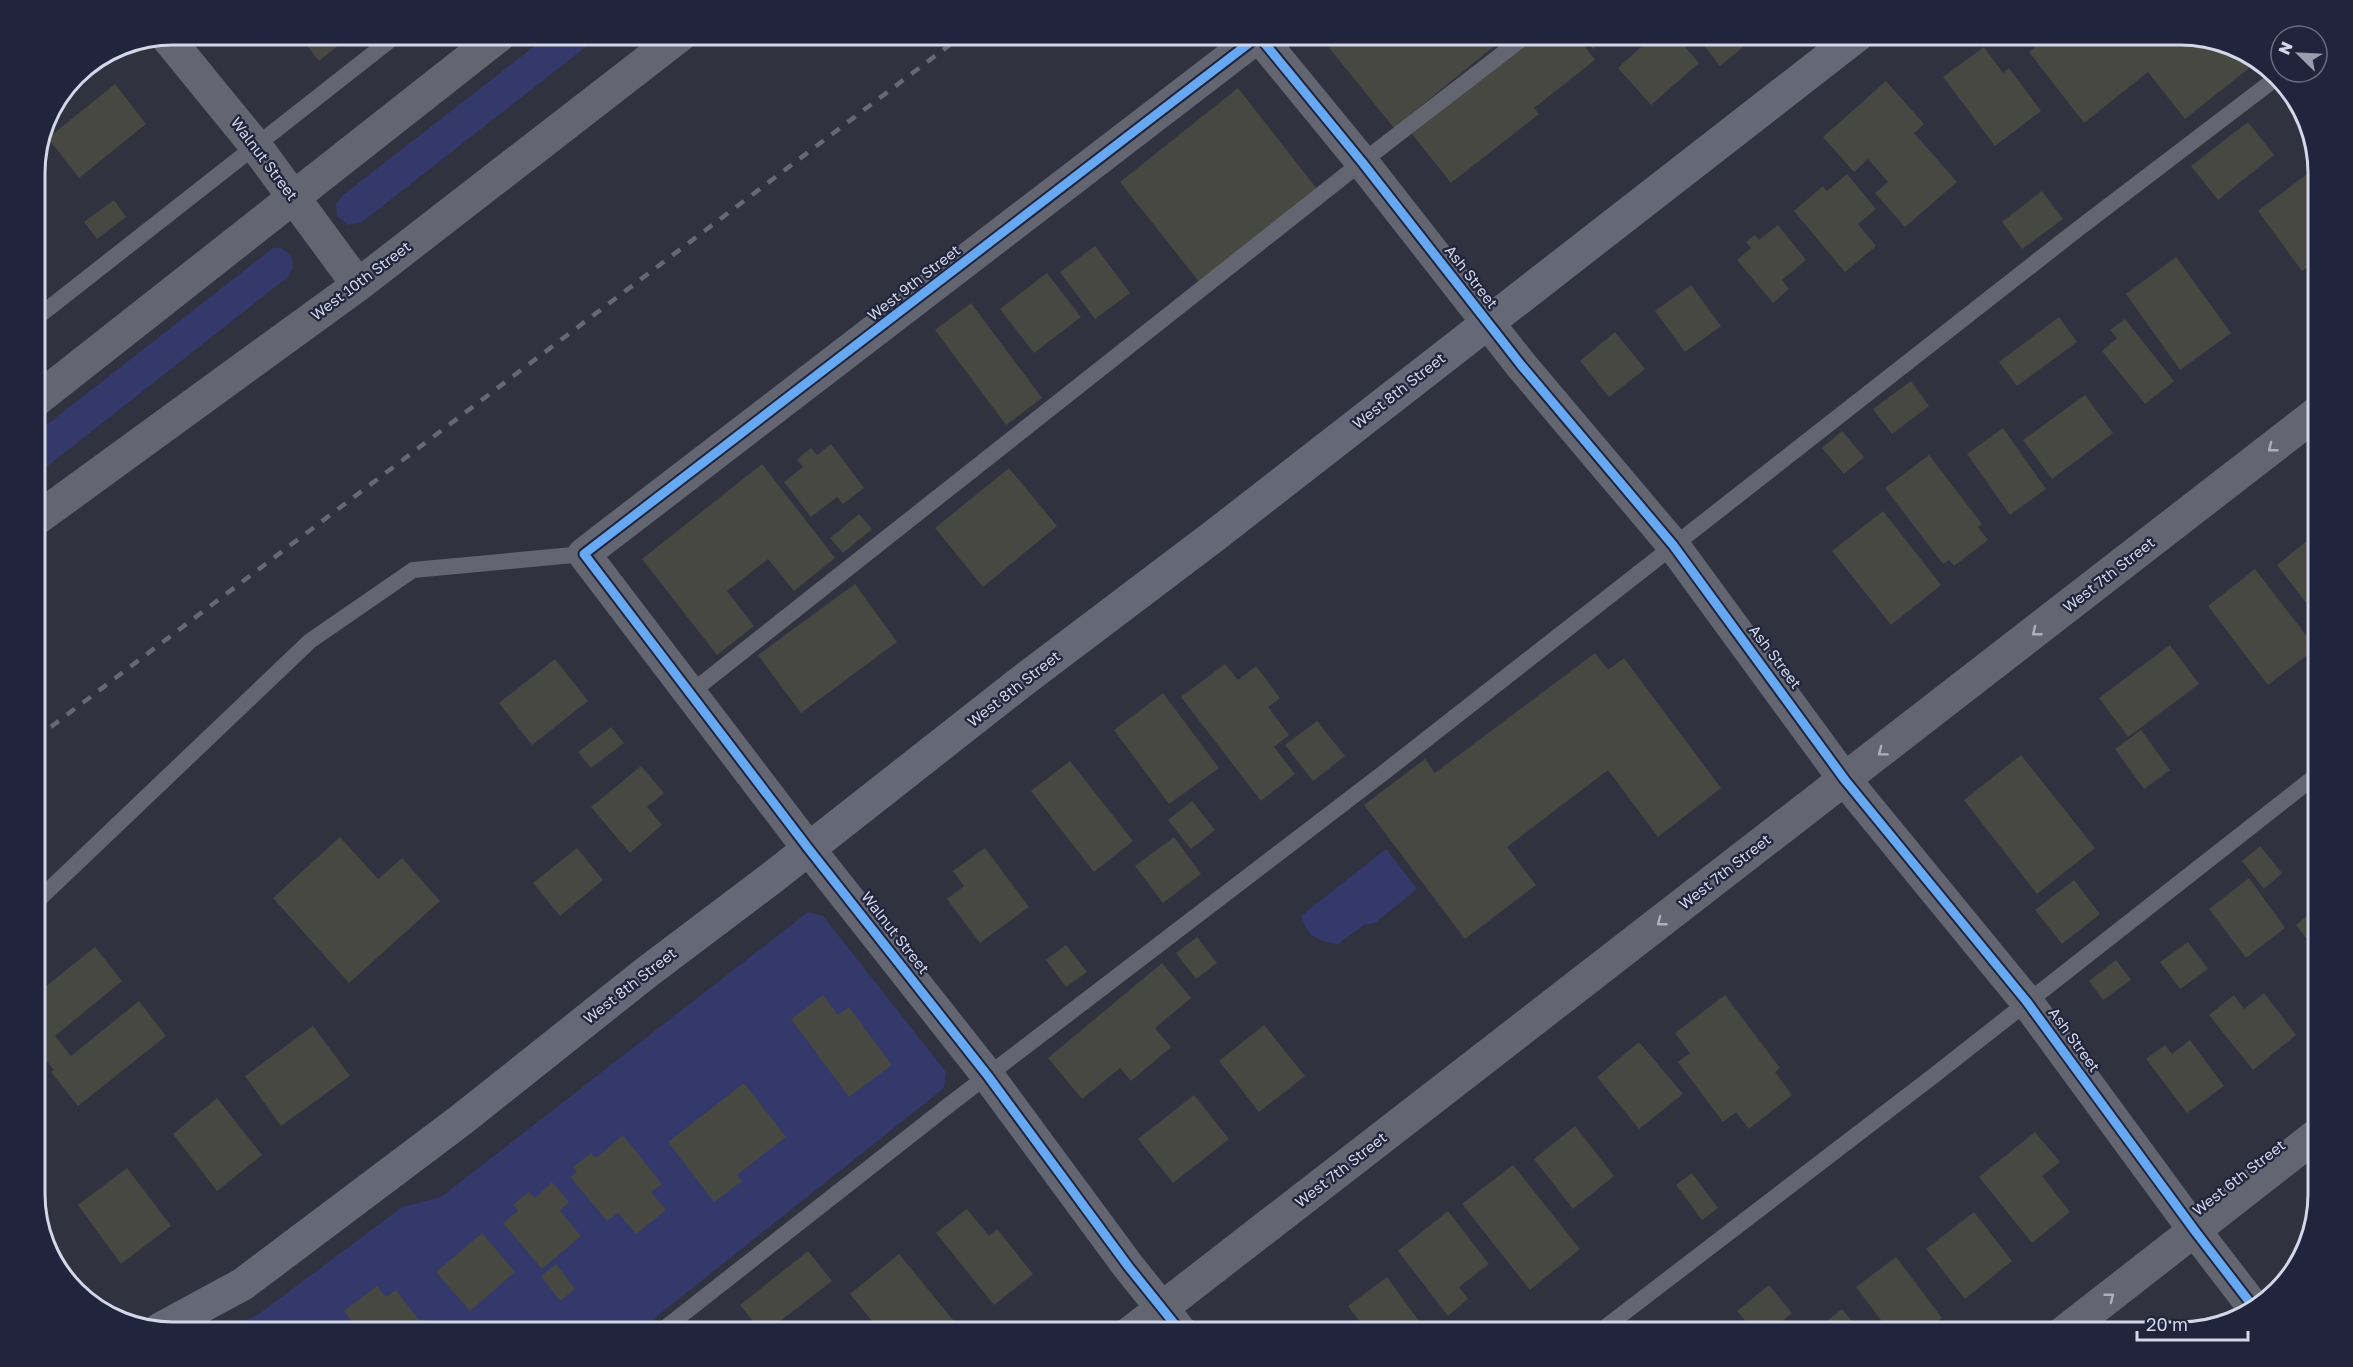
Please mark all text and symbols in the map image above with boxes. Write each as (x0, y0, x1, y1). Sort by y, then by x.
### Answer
north arrow (2269, 24, 2329, 84)
text: N (2274, 38, 2297, 58)
street label: Walnut Street (228, 113, 302, 204)
street label: West 10th Street (307, 237, 414, 324)
street label: West 9th Street (863, 240, 963, 324)
street label: Ash Street (1442, 241, 1502, 312)
street label: West 8th Street (1348, 348, 1448, 432)
one-way arrow (2268, 440, 2279, 451)
street label: West 7th Street (2059, 533, 2158, 616)
street label: Ash Street (1746, 621, 1806, 692)
one-way arrow (2031, 625, 2042, 636)
street label: West 8th Street (963, 646, 1063, 730)
one-way arrow (1877, 744, 1888, 755)
street label: West 7th Street (1675, 830, 1774, 913)
street label: Walnut Street (858, 888, 934, 977)
one-way arrow (1657, 915, 1668, 926)
street label: West 8th Street (579, 943, 679, 1027)
street label: Ash Street (2045, 1004, 2104, 1075)
street label: West 7th Street (1291, 1128, 1390, 1211)
street label: West 6th Street (2188, 1135, 2288, 1219)
one-way arrow (2104, 1293, 2115, 1304)
scale bar (2137, 1304, 2248, 1342)
text: 20 m (2146, 1313, 2188, 1335)

